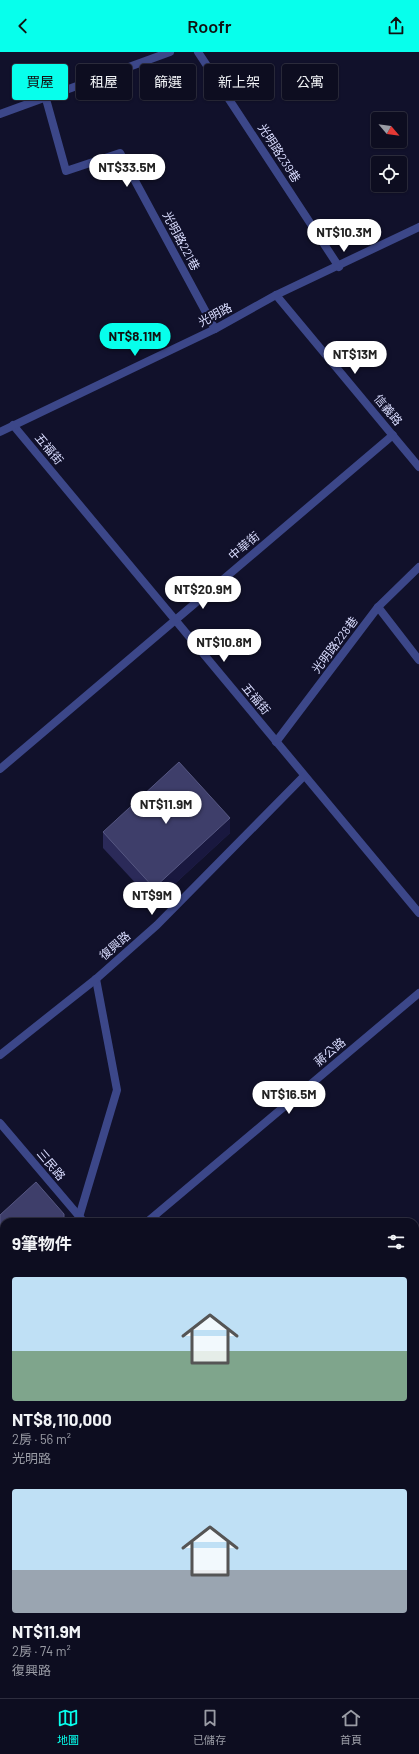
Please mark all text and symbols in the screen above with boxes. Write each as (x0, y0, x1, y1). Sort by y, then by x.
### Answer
icon: back (12, 15, 34, 37)
text: Roofr (187, 15, 232, 37)
icon: share (385, 15, 407, 37)
chip: 買屋 (12, 64, 68, 100)
chip: 租屋 (76, 64, 132, 100)
chip: 篩選 (140, 64, 196, 100)
chip: 新上架 (204, 64, 274, 100)
chip: 公寓 (282, 64, 338, 100)
north arrow (371, 112, 407, 148)
map controls (371, 112, 407, 192)
street label: 光明路239巷 (256, 121, 304, 184)
pin: NT$33.5M (86, 154, 168, 188)
button: locate (371, 156, 407, 192)
text: NT$33.5M (98, 159, 156, 175)
street label: 光明路221巷 (160, 209, 203, 272)
pin: NT$10.3M (303, 219, 385, 253)
text: NT$10.3M (316, 224, 372, 240)
street label: 光明路 (195, 299, 234, 329)
pin: NT$8.11M (94, 323, 176, 357)
text: NT$8.11M (109, 328, 161, 344)
pin: NT$13M (322, 341, 388, 375)
text: NT$13M (333, 346, 377, 362)
street label: 信義路 (372, 391, 406, 428)
street label: 五福街 (33, 430, 67, 467)
street label: 中華街 (225, 528, 262, 562)
pin: NT$20.9M (162, 576, 244, 610)
text: NT$20.9M (174, 581, 232, 597)
street label: 光明路228巷 (308, 613, 360, 675)
pin: NT$10.8M (183, 629, 265, 663)
text: NT$10.8M (196, 634, 252, 650)
street label: 五福街 (240, 680, 274, 717)
pin: NT$11.9M (125, 791, 207, 825)
text: NT$11.9M (140, 796, 192, 812)
pin: NT$9M (124, 882, 180, 916)
text: NT$9M (132, 887, 172, 903)
street label: 復興路 (96, 928, 133, 962)
street label: 蔣公路 (311, 1034, 348, 1068)
pin: NT$16.5M (248, 1081, 330, 1115)
text: NT$16.5M (261, 1086, 317, 1102)
street label: 三民路 (35, 1146, 69, 1183)
icon: filters (385, 1231, 407, 1253)
text: 9筆物件 (12, 1233, 72, 1253)
icon: home (174, 1303, 246, 1375)
text: NT$8,110,000 (12, 1409, 112, 1429)
text: 2房 · 56 m² (12, 1431, 71, 1447)
text: 光明路 (12, 1450, 51, 1466)
icon: home (174, 1515, 246, 1587)
text: NT$11.9M (12, 1621, 81, 1641)
text: 2房 · 74 m² (12, 1643, 71, 1659)
text: 復興路 (12, 1662, 51, 1678)
tab: 地圖 (57, 1707, 79, 1747)
tab: 已儲存 (193, 1707, 226, 1747)
tab: 首頁 (340, 1707, 362, 1747)

